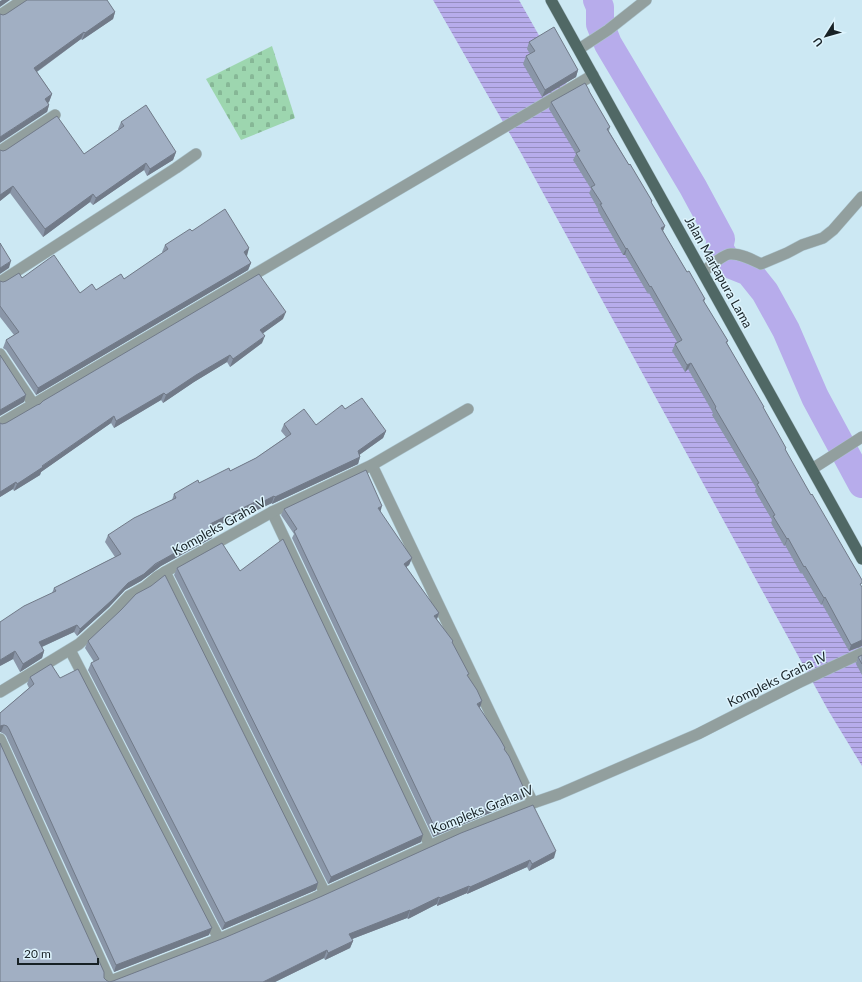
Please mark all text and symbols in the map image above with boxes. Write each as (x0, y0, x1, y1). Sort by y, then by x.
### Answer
north arrow (806, 16, 846, 56)
text: U (810, 35, 825, 49)
street label: Jalan Martapura Lama (682, 213, 756, 331)
street label: Kompleks Graha V (169, 494, 269, 558)
street label: Kompleks Graha IV (725, 648, 830, 710)
street label: Kompleks Graha IV (429, 781, 536, 837)
scale bar (18, 940, 98, 966)
text: 20 m (24, 946, 51, 961)

